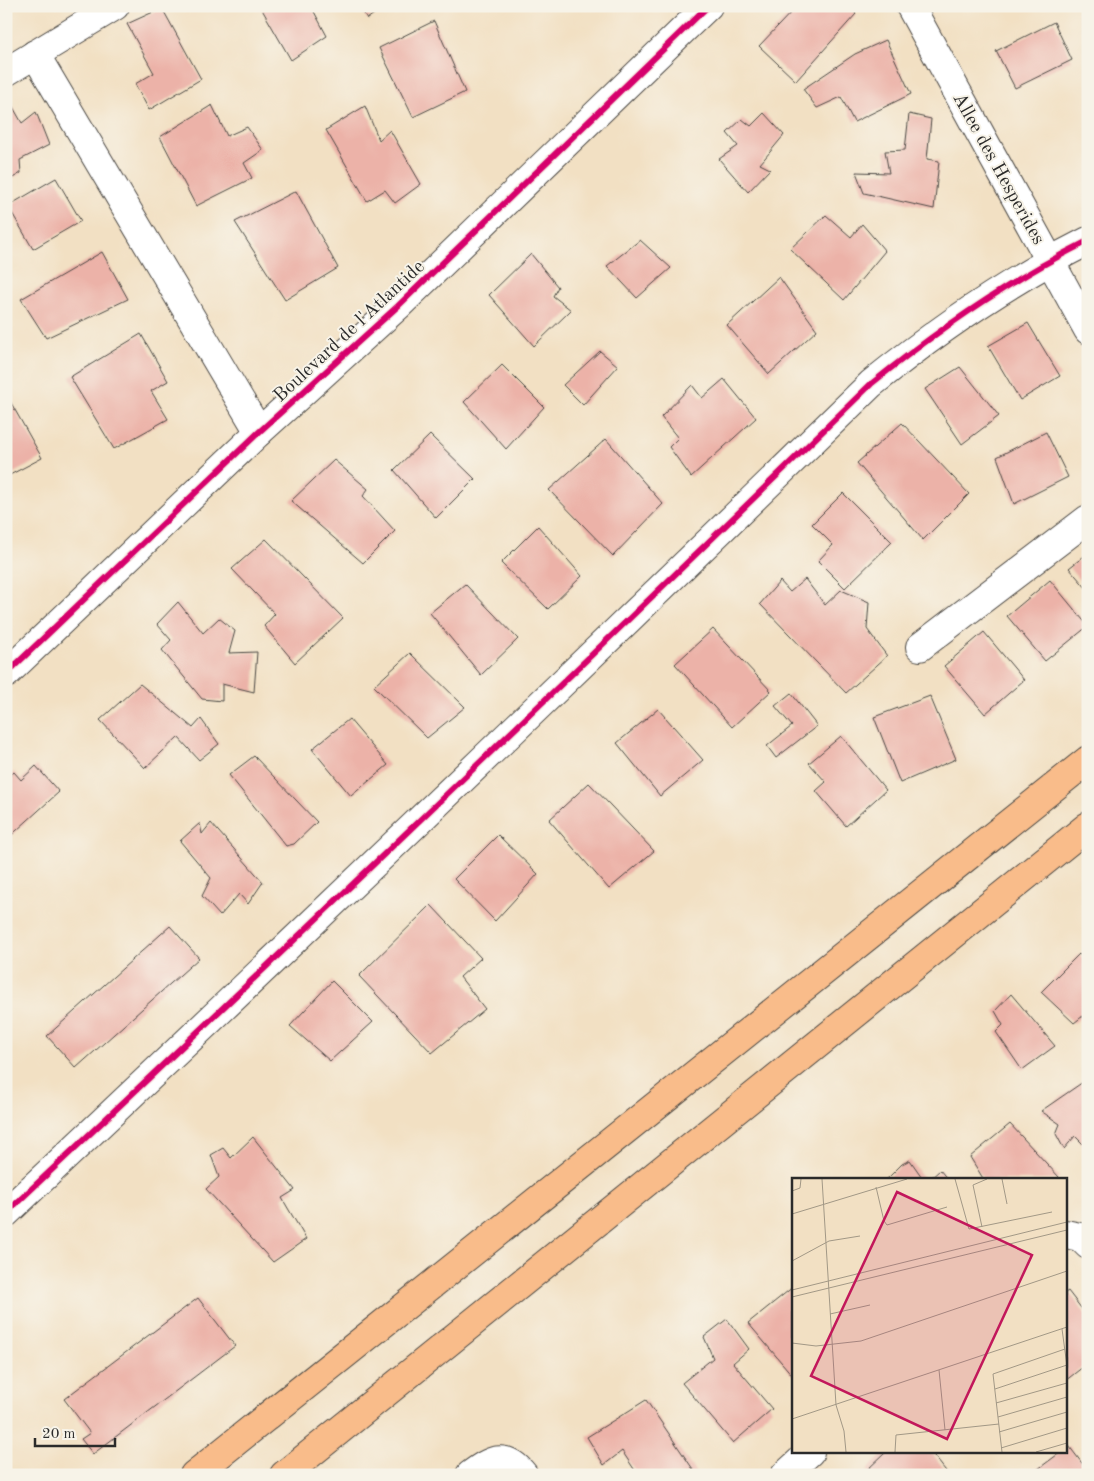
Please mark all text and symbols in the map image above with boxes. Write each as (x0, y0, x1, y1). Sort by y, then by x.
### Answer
street label: Allee des Hesperides (948, 90, 1047, 248)
street label: Boulevard de l'Atlantide (271, 257, 429, 406)
inset map (792, 1178, 1066, 1454)
scale bar (35, 1416, 115, 1448)
text: 20 m (42, 1427, 76, 1442)

